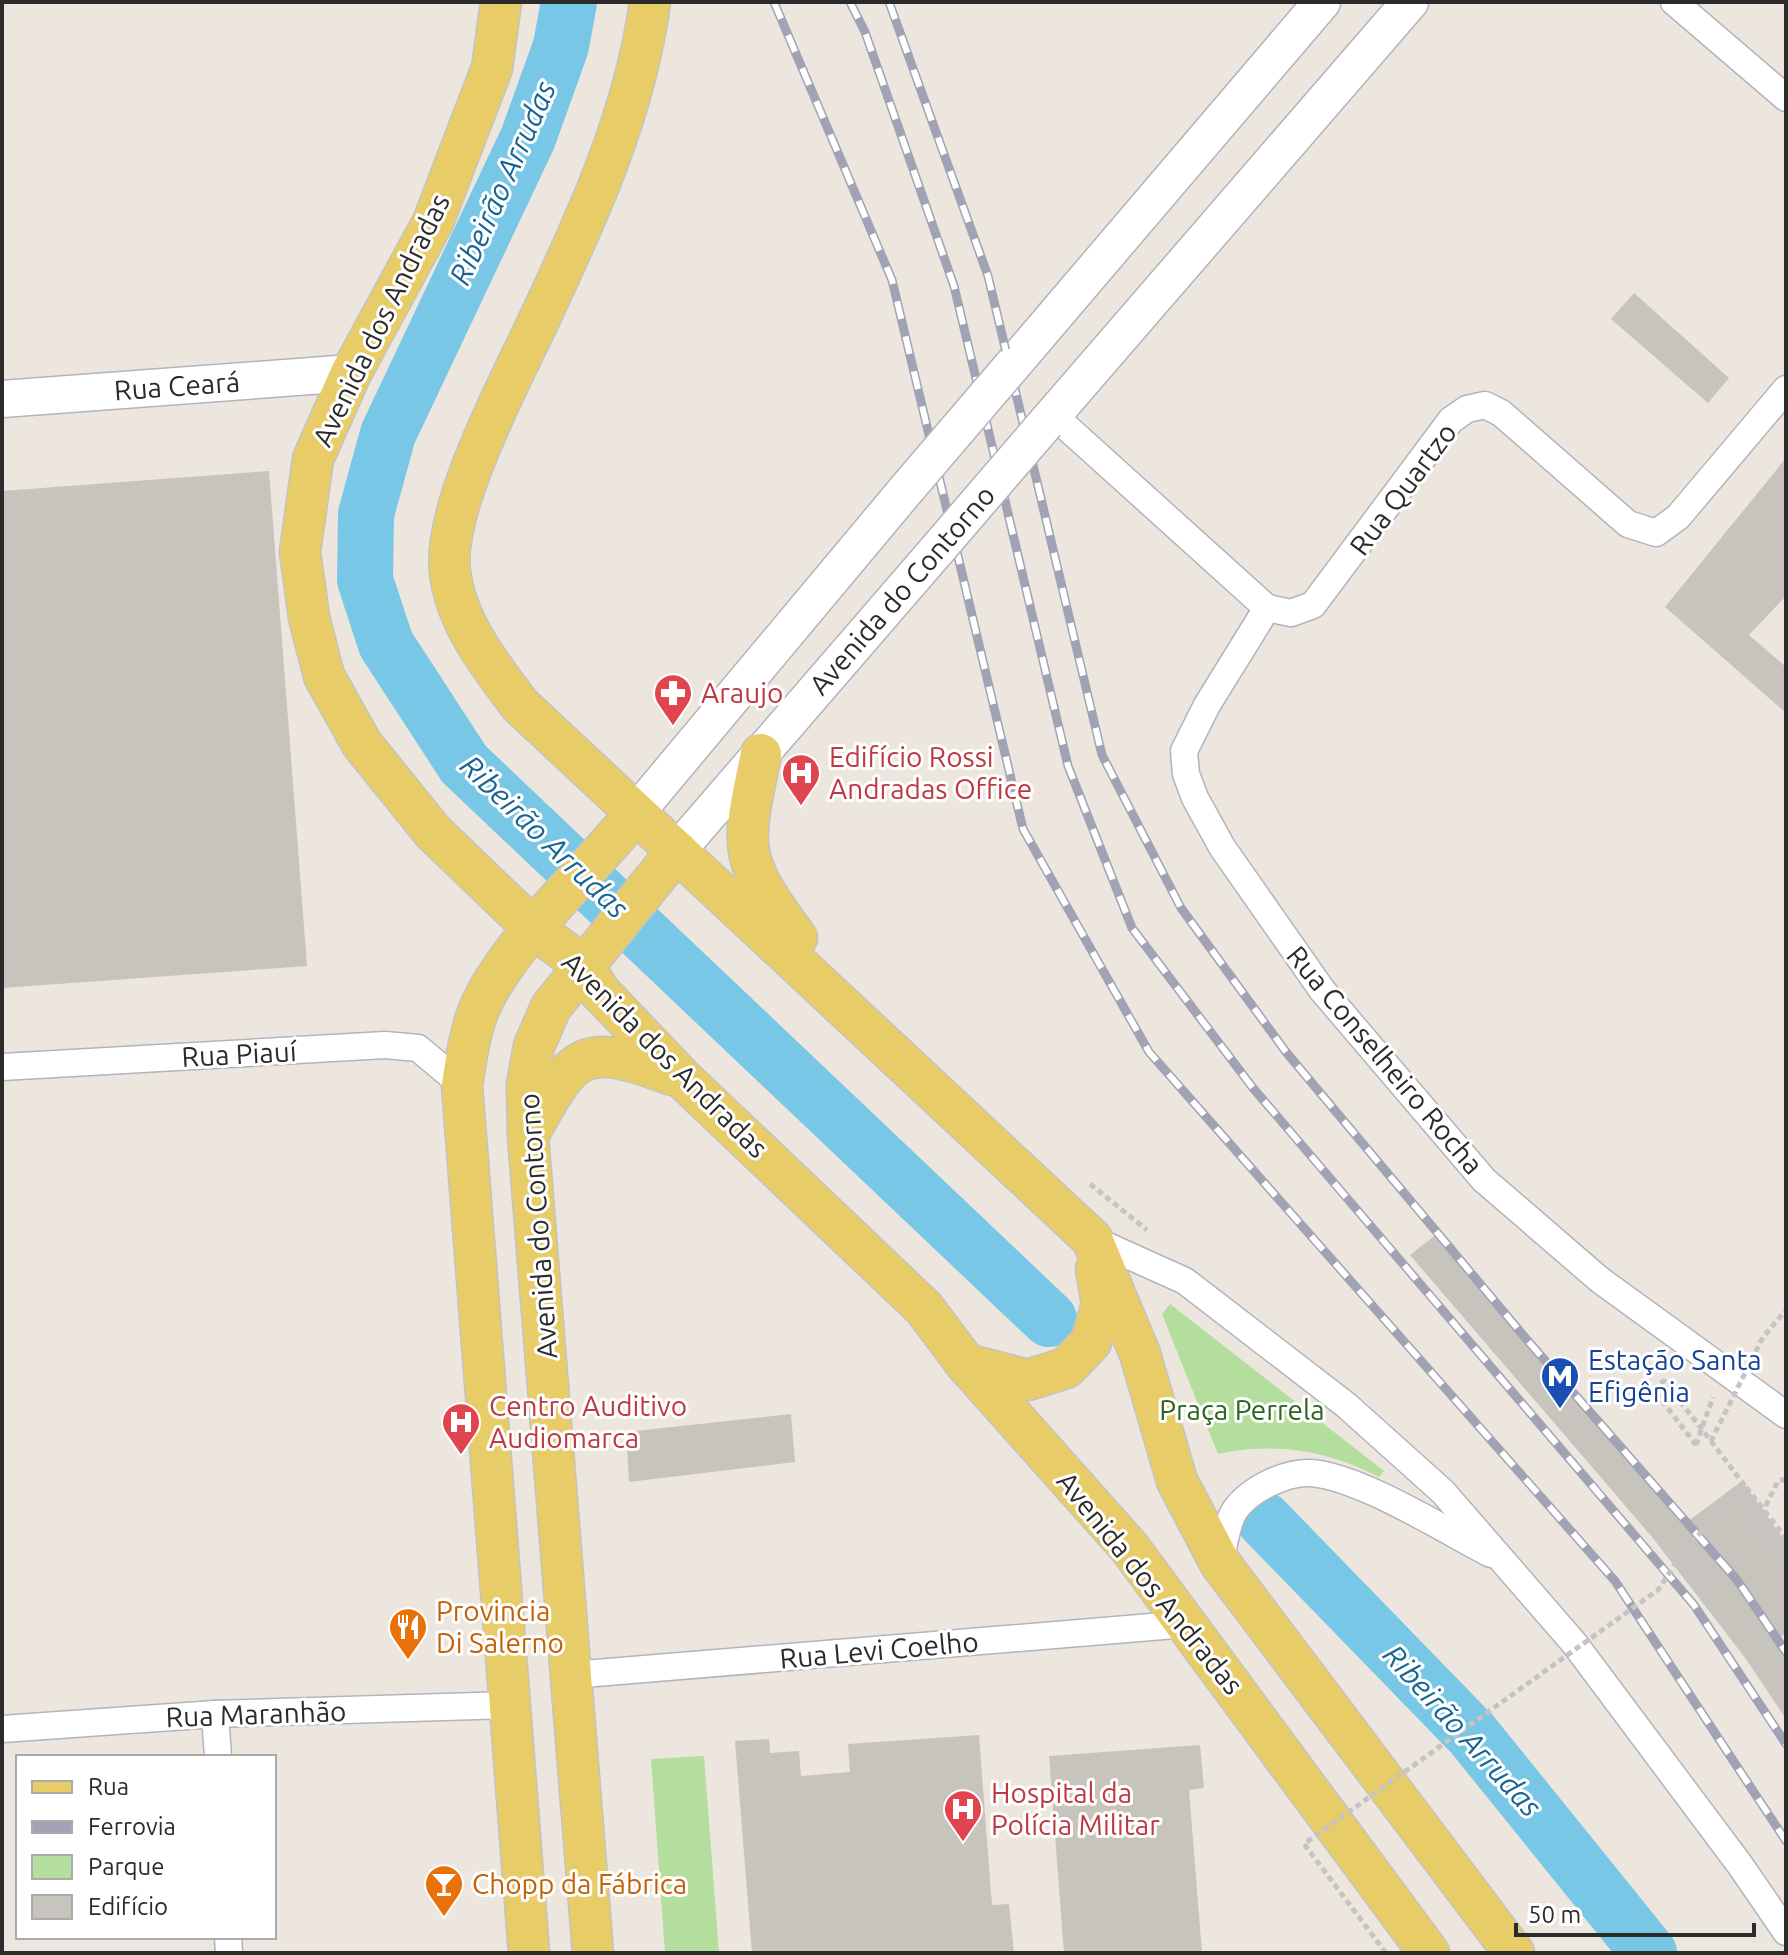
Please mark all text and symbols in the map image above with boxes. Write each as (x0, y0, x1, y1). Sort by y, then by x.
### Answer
water label: Ribeirão Arrudas (442, 75, 562, 290)
street label: Avenida dos Andradas (306, 189, 455, 451)
street label: Rua Ceará (113, 366, 241, 405)
street label: Rua Quartzo (1343, 417, 1462, 561)
street label: Avenida do Contorno (803, 479, 1001, 700)
pharmacy icon: Araujo (652, 672, 694, 727)
place label: Araujo (701, 677, 783, 708)
place label: Edifício Rossi Andradas Office (829, 741, 1032, 804)
water label: Ribeirão Arrudas (454, 748, 636, 925)
hospital icon: Edifício Rossi Andradas Office (780, 752, 822, 807)
street label: Rua Conselheiro Rocha (1281, 940, 1490, 1180)
street label: Avenida dos Andradas (557, 946, 774, 1163)
street label: Rua Piauí (181, 1035, 298, 1072)
street label: Avenida do Contorno (513, 1092, 562, 1360)
place label: Estação Santa Efigênia (1588, 1344, 1762, 1407)
metro station icon: Estação Santa Efigênia (1539, 1355, 1581, 1410)
place label: Centro Auditivo Audiomarca (489, 1390, 687, 1453)
park label: Praça Perrela (1159, 1394, 1325, 1425)
hospital icon: Centro Auditivo Audiomarca (440, 1401, 482, 1456)
street label: Avenida dos Andradas (1051, 1465, 1249, 1700)
place label: Provincia Di Salerno (436, 1595, 564, 1658)
restaurant icon: Provincia Di Salerno (387, 1606, 429, 1661)
street label: Rua Levi Coelho (778, 1625, 980, 1674)
water label: Ribeirão Arrudas (1377, 1637, 1549, 1824)
street label: Rua Maranhão (165, 1695, 347, 1732)
legend (16, 1755, 276, 1939)
text: Rua (88, 1773, 129, 1800)
place label: Hospital da Polícia Militar (991, 1777, 1160, 1840)
hospital icon: Hospital da Polícia Militar (942, 1788, 984, 1843)
text: Ferrovia (88, 1813, 176, 1840)
text: Parque (88, 1853, 165, 1880)
bar icon: Chopp da Fábrica (423, 1863, 465, 1918)
place label: Chopp da Fábrica (472, 1868, 687, 1899)
scale bar (1516, 1887, 1754, 1937)
text: Edifício (88, 1893, 168, 1920)
text: 50 m (1528, 1901, 1581, 1928)

